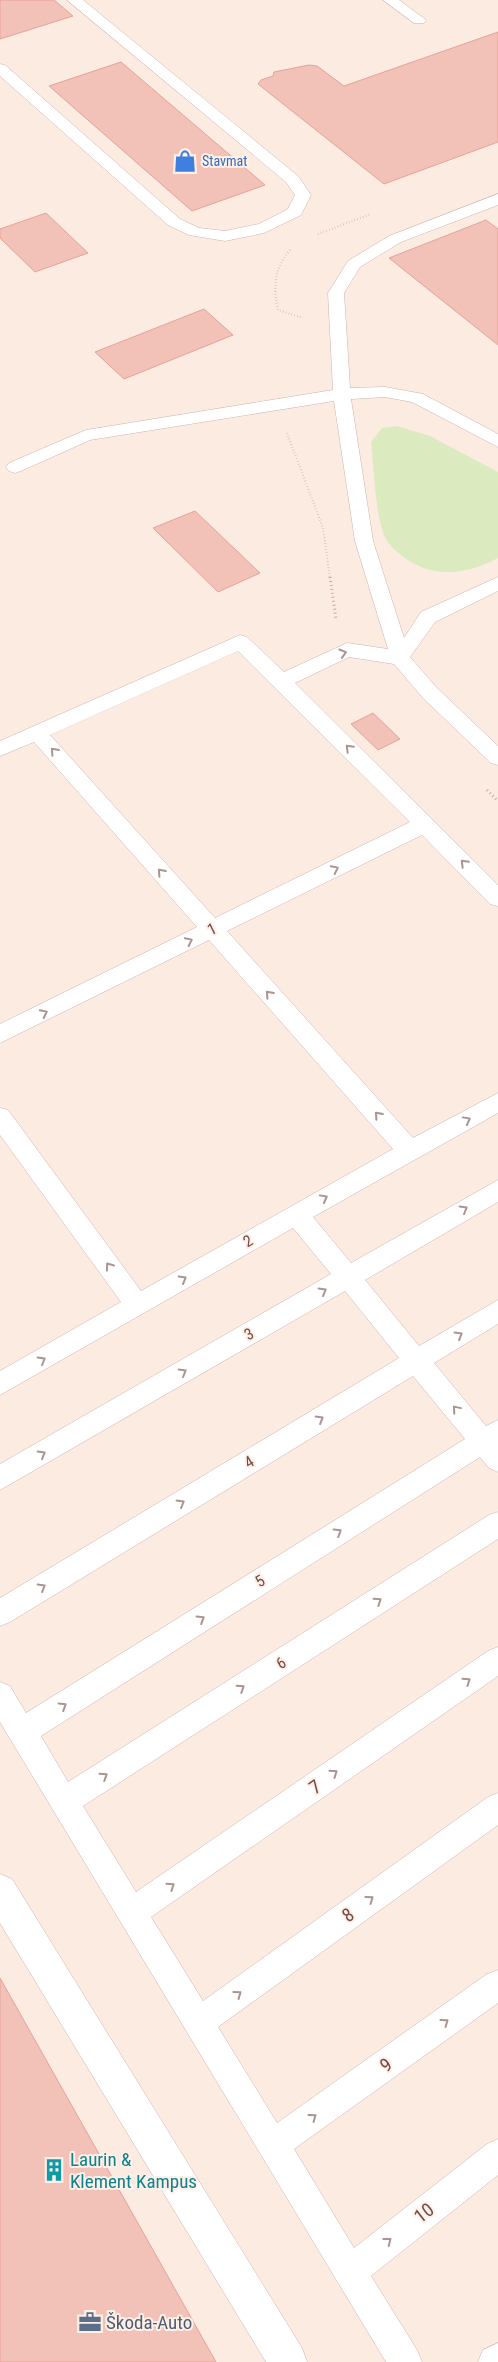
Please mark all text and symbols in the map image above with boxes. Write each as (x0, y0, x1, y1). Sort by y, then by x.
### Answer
shop icon: Stavmat (172, 148, 198, 174)
place label: Stavmat (202, 153, 247, 169)
one-way arrow (338, 649, 347, 659)
one-way arrow (346, 745, 355, 754)
one-way arrow (50, 747, 59, 756)
one-way arrow (460, 860, 469, 869)
one-way arrow (330, 865, 339, 875)
one-way arrow (158, 869, 167, 878)
street label: 1 (204, 919, 220, 939)
one-way arrow (184, 936, 193, 947)
one-way arrow (266, 990, 275, 999)
one-way arrow (39, 1008, 48, 1019)
one-way arrow (375, 1111, 384, 1120)
one-way arrow (461, 1116, 470, 1126)
one-way arrow (319, 1194, 328, 1204)
one-way arrow (458, 1206, 467, 1216)
street label: 2 (240, 1231, 256, 1251)
one-way arrow (106, 1263, 114, 1272)
one-way arrow (178, 1275, 187, 1285)
one-way arrow (318, 1287, 327, 1297)
street label: 3 (241, 1324, 257, 1344)
one-way arrow (453, 1331, 462, 1341)
one-way arrow (37, 1356, 46, 1366)
one-way arrow (177, 1369, 186, 1379)
one-way arrow (453, 1406, 461, 1415)
one-way arrow (314, 1416, 323, 1426)
one-way arrow (37, 1450, 46, 1460)
street label: 4 (241, 1452, 257, 1472)
one-way arrow (175, 1500, 184, 1510)
one-way arrow (333, 1529, 342, 1538)
street label: 5 (252, 1571, 268, 1591)
one-way arrow (36, 1584, 45, 1594)
one-way arrow (373, 1597, 382, 1607)
one-way arrow (195, 1616, 204, 1625)
street label: 6 (273, 1653, 290, 1673)
one-way arrow (462, 1678, 471, 1687)
one-way arrow (236, 1685, 245, 1695)
one-way arrow (58, 1702, 67, 1712)
one-way arrow (328, 1770, 338, 1779)
one-way arrow (99, 1772, 108, 1782)
street label: 7 (305, 1775, 325, 1799)
one-way arrow (166, 1883, 175, 1892)
one-way arrow (364, 1896, 374, 1905)
street label: 8 (337, 1903, 359, 1927)
one-way arrow (232, 1991, 242, 2000)
one-way arrow (439, 2019, 449, 2028)
street label: 9 (375, 2053, 397, 2077)
one-way arrow (307, 2114, 317, 2123)
place label: Laurin & Klement Kampus (70, 2148, 197, 2193)
building icon: Laurin & Klement Kampus (41, 2157, 67, 2183)
street label: 10 (410, 2198, 438, 2228)
one-way arrow (383, 2238, 392, 2247)
office icon: Škoda-Auto (77, 2309, 103, 2335)
place label: Škoda-Auto (106, 2311, 192, 2334)

